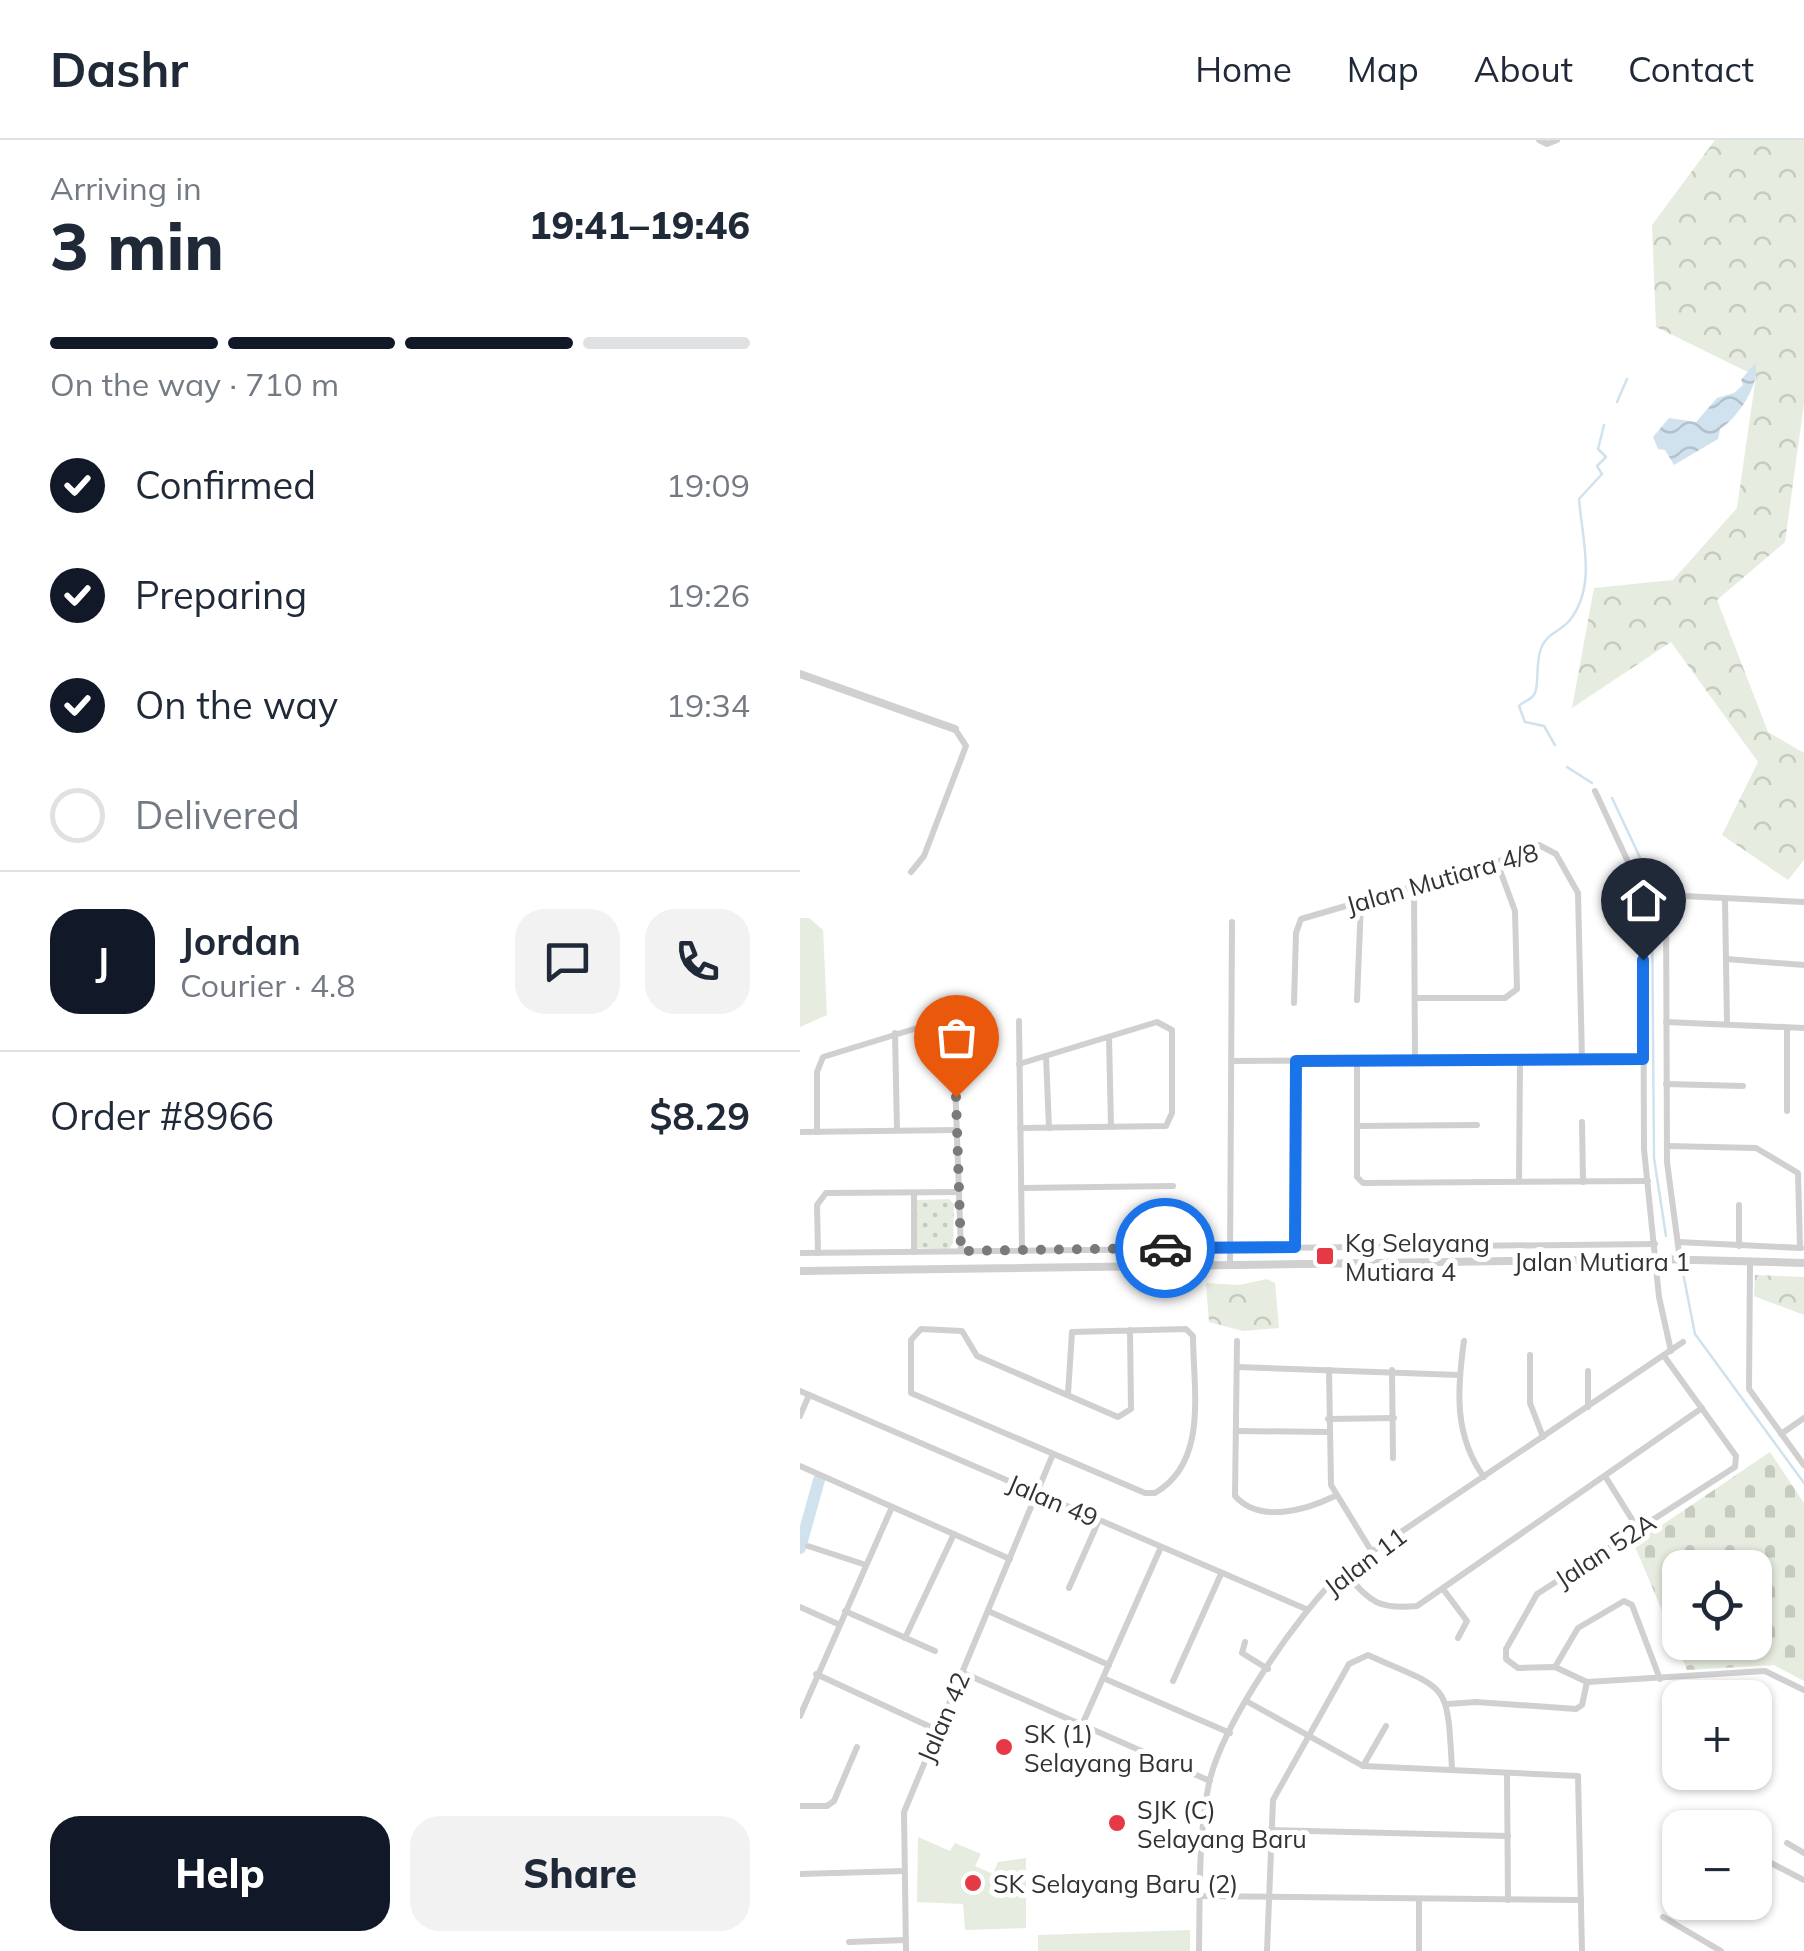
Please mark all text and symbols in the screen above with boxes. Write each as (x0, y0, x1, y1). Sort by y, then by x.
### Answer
text: Dashr (50, 39, 188, 99)
text: Home (1195, 47, 1292, 91)
text: Map (1347, 47, 1419, 91)
text: About (1474, 47, 1573, 91)
text: Contact (1628, 47, 1754, 91)
text: Arriving in (50, 168, 202, 208)
text: 19:41–19:46 (529, 201, 750, 249)
text: 3 min (50, 205, 224, 286)
text: On the way · 710 m (50, 364, 339, 404)
icon: check (50, 458, 105, 513)
text: Confirmed (135, 461, 316, 509)
text: 19:09 (666, 465, 750, 505)
icon: check (50, 568, 105, 623)
text: Preparing (135, 571, 307, 619)
text: 19:26 (666, 575, 750, 615)
icon: check (50, 678, 105, 733)
text: On the way (135, 681, 338, 729)
text: 19:34 (666, 685, 750, 725)
text: Delivered (135, 791, 300, 839)
street label: Jalan Mutiara 4/8 (1342, 836, 1542, 920)
pin (1601, 858, 1686, 961)
icon: home (1616, 873, 1671, 928)
button: chat (515, 909, 620, 1014)
button: phone (645, 909, 750, 1014)
text: Jordan (180, 917, 301, 965)
text: J (96, 937, 109, 985)
text: Courier · 4.8 (180, 965, 356, 1005)
pin (914, 995, 999, 1098)
icon: bag (929, 1010, 984, 1065)
text: Order #8966 (50, 1092, 274, 1140)
text: $8.29 (649, 1092, 750, 1140)
courier (1115, 1198, 1215, 1298)
icon: car (1138, 1221, 1193, 1276)
place label: Kg Selayang Mutiara 4 (1345, 1227, 1490, 1287)
marker: Kg Selayang Mutiara 4 (1314, 1245, 1336, 1267)
street label: Jalan Mutiara 1 (1514, 1246, 1690, 1277)
street label: Jalan 49 (1003, 1467, 1103, 1533)
street label: Jalan 52A (1549, 1506, 1661, 1594)
street label: Jalan 11 (1318, 1520, 1412, 1602)
map controls (1662, 1550, 1772, 1920)
button: locate (1662, 1550, 1772, 1660)
street label: Jalan 42 (910, 1667, 976, 1767)
button: + (1662, 1680, 1772, 1790)
place label: SK (1) Selayang Baru (1024, 1718, 1194, 1778)
marker: SK (1) Selayang Baru (993, 1736, 1015, 1758)
place label: SJK (C) Selayang Baru (1137, 1794, 1307, 1854)
button: − (1662, 1810, 1772, 1920)
marker: SJK (C) Selayang Baru (1106, 1812, 1128, 1834)
button: Help (50, 1816, 390, 1931)
button: Share (410, 1816, 750, 1931)
place label: SK Selayang Baru (2) (993, 1868, 1238, 1899)
marker: SK Selayang Baru (2) (962, 1872, 984, 1894)

